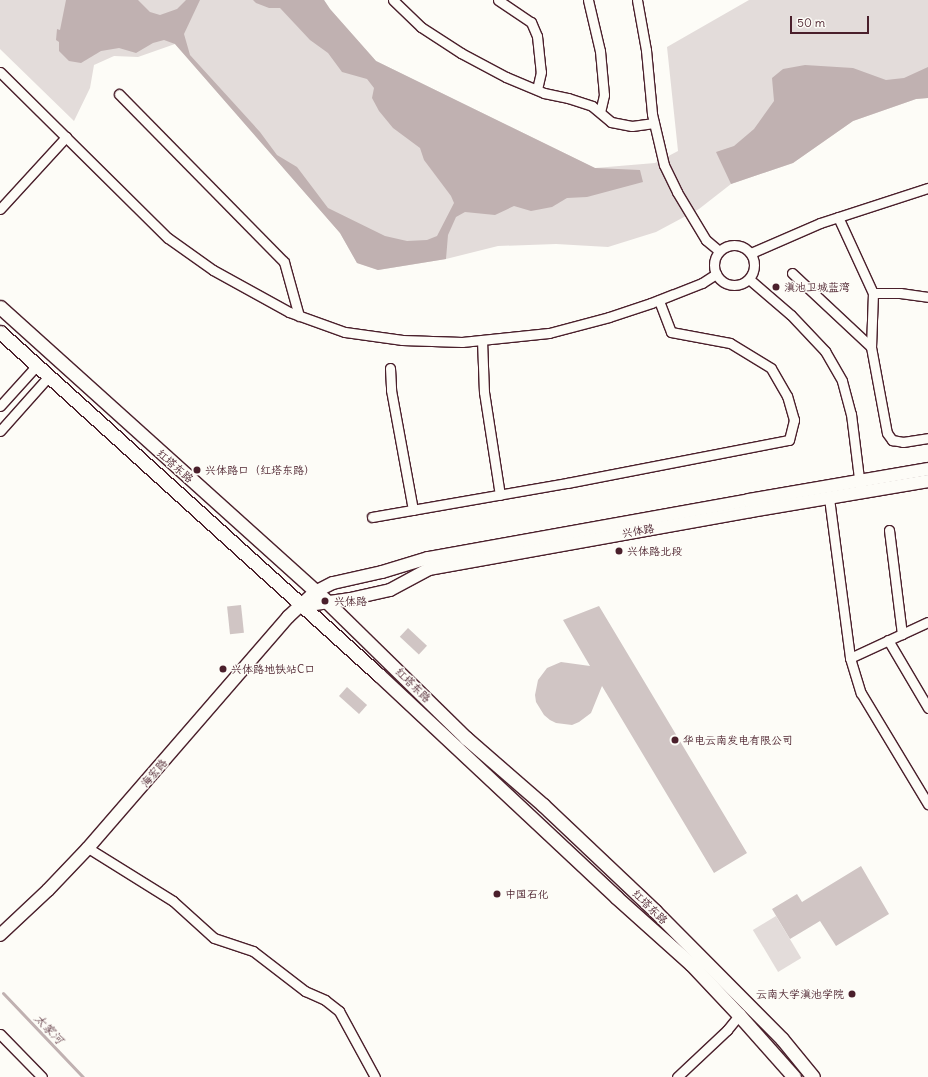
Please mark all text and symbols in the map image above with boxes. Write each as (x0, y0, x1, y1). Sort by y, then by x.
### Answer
scale bar (792, 8, 871, 34)
text: 50 m (797, 15, 825, 30)
place label: 滇池卫城蓝湾 (784, 280, 850, 294)
marker: 滇池卫城蓝湾 (771, 282, 781, 292)
street label: 红塔东路 (154, 447, 196, 485)
place label: 兴体路口（红塔东路） (205, 463, 315, 477)
marker: 兴体路口（红塔东路） (192, 465, 202, 475)
street label: 兴体路 (621, 522, 655, 540)
place label: 兴体路北段 (627, 544, 682, 558)
marker: 兴体路北段 (614, 546, 624, 556)
place label: 兴体路 (334, 594, 367, 608)
marker: 兴体路 (319, 595, 331, 607)
place label: 兴体路地铁站C口 (231, 662, 315, 676)
marker: 兴体路地铁站C口 (218, 664, 228, 674)
street label: 红塔东路 (393, 665, 433, 705)
place label: 华电云南发电有限公司 (683, 733, 793, 747)
marker: 华电云南发电有限公司 (670, 735, 680, 745)
street label: 海宏路 (138, 756, 170, 790)
place label: 中国石化 (505, 887, 549, 901)
street label: 红塔东路 (630, 887, 670, 927)
marker: 中国石化 (492, 889, 502, 899)
place label: 云南大学滇池学院 (756, 987, 844, 1001)
marker: 云南大学滇池学院 (847, 989, 857, 999)
water label: 太家河 (31, 1011, 67, 1047)

